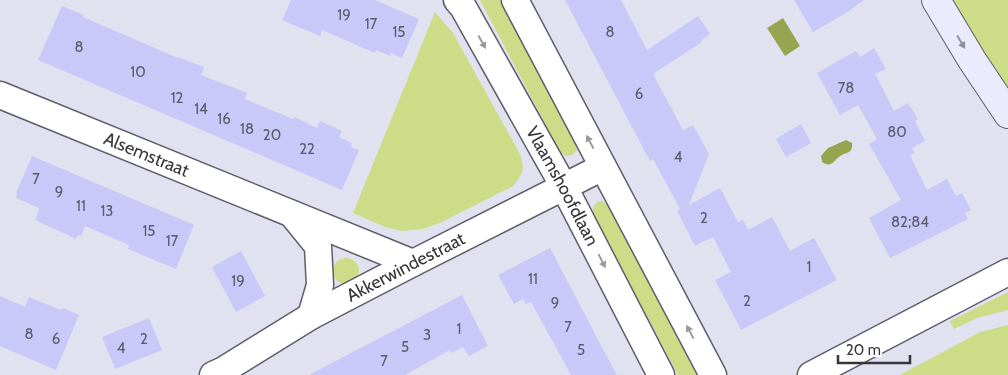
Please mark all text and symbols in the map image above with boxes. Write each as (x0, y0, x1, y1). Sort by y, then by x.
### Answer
house number: 19 (337, 6, 351, 24)
house number: 17 (365, 15, 378, 33)
house number: 15 (392, 23, 406, 41)
house number: 8 (605, 23, 615, 41)
one-way arrow (478, 35, 487, 48)
one-way arrow (956, 35, 965, 48)
house number: 8 (74, 38, 84, 56)
house number: 10 (130, 63, 146, 81)
house number: 78 (838, 79, 854, 97)
house number: 6 (635, 85, 643, 103)
house number: 12 (171, 89, 184, 107)
house number: 14 (194, 100, 208, 118)
house number: 16 (217, 110, 231, 128)
house number: 18 (240, 120, 254, 138)
street label: Vlaamshoofdlaan (521, 122, 603, 250)
house number: 80 (887, 123, 907, 141)
house number: 20 (263, 126, 281, 144)
street label: Alsemstraat (101, 127, 192, 182)
one-way arrow (586, 134, 594, 149)
house number: 22 (299, 140, 315, 158)
house number: 4 (674, 148, 683, 166)
house number: 7 (32, 170, 40, 188)
house number: 9 (55, 183, 63, 201)
house number: 11 (76, 197, 86, 215)
house number: 13 (100, 202, 114, 220)
house number: 2 (700, 209, 708, 227)
house number: 82;84 (891, 213, 929, 231)
house number: 15 (142, 222, 156, 240)
street label: Akkerwindestraat (343, 228, 469, 307)
house number: 17 (166, 232, 179, 250)
one-way arrow (598, 254, 606, 268)
house number: 1 (807, 258, 811, 276)
house number: 11 (528, 270, 538, 288)
house number: 19 (231, 272, 245, 290)
house number: 2 (743, 292, 751, 310)
house number: 9 (551, 294, 559, 312)
house number: 7 (564, 318, 572, 336)
house number: 1 (457, 320, 461, 338)
house number: 8 (24, 325, 34, 343)
one-way arrow (686, 325, 694, 339)
house number: 3 (423, 326, 431, 344)
house number: 6 (52, 330, 60, 348)
house number: 2 (140, 330, 148, 348)
scale bar (838, 332, 910, 364)
house number: 5 (401, 338, 409, 356)
house number: 4 (117, 339, 126, 357)
house number: 5 (577, 341, 585, 359)
text: 20 m (846, 341, 881, 359)
house number: 7 (380, 352, 388, 370)

